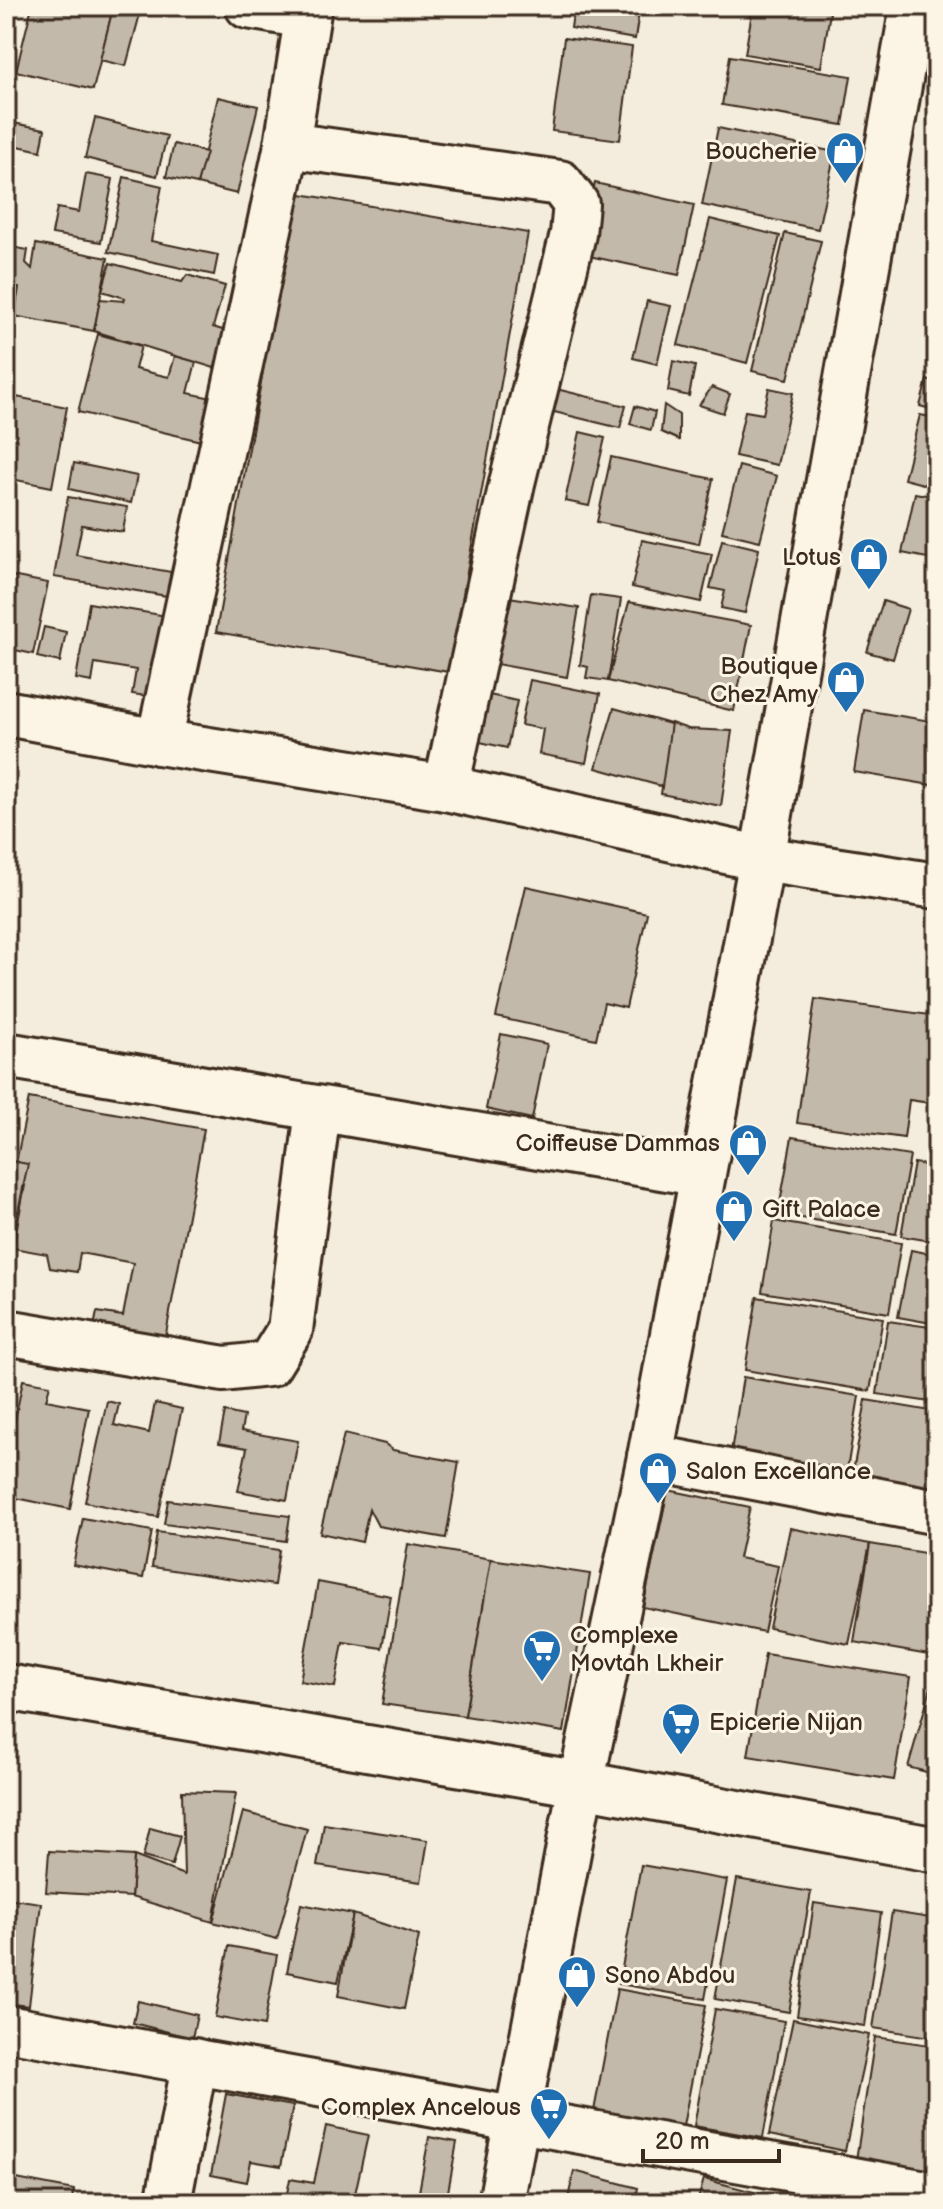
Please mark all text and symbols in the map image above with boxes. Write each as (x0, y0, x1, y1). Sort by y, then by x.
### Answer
shop icon: Boucherie (824, 130, 866, 185)
place label: Boucherie (705, 137, 817, 166)
shop icon: Lotus (848, 536, 890, 591)
place label: Lotus (782, 543, 841, 572)
place label: Boutique Chez Amy (710, 652, 818, 709)
shop icon: Boutique Chez Amy (825, 659, 867, 714)
shop icon: Coiffeuse Dammas (727, 1122, 769, 1177)
place label: Coiffeuse Dammas (515, 1129, 720, 1158)
shop icon: Gift Palace (713, 1188, 755, 1243)
place label: Gift Palace (762, 1195, 880, 1224)
shop icon: Salon Excellance (637, 1450, 679, 1505)
place label: Salon Excellance (686, 1457, 871, 1486)
place label: Complexe Movtah Lkheir (570, 1621, 723, 1678)
supermarket icon: Complexe Movtah Lkheir (521, 1628, 563, 1683)
supermarket icon: Epicerie Nijan (660, 1701, 702, 1756)
place label: Epicerie Nijan (709, 1708, 863, 1737)
shop icon: Sono Abdou (556, 1954, 598, 2009)
place label: Sono Abdou (605, 1961, 736, 1990)
supermarket icon: Complex Ancelous (528, 2086, 570, 2141)
place label: Complex Ancelous (321, 2093, 521, 2122)
scale bar (643, 2113, 779, 2163)
text: 20 m (655, 2127, 710, 2156)

